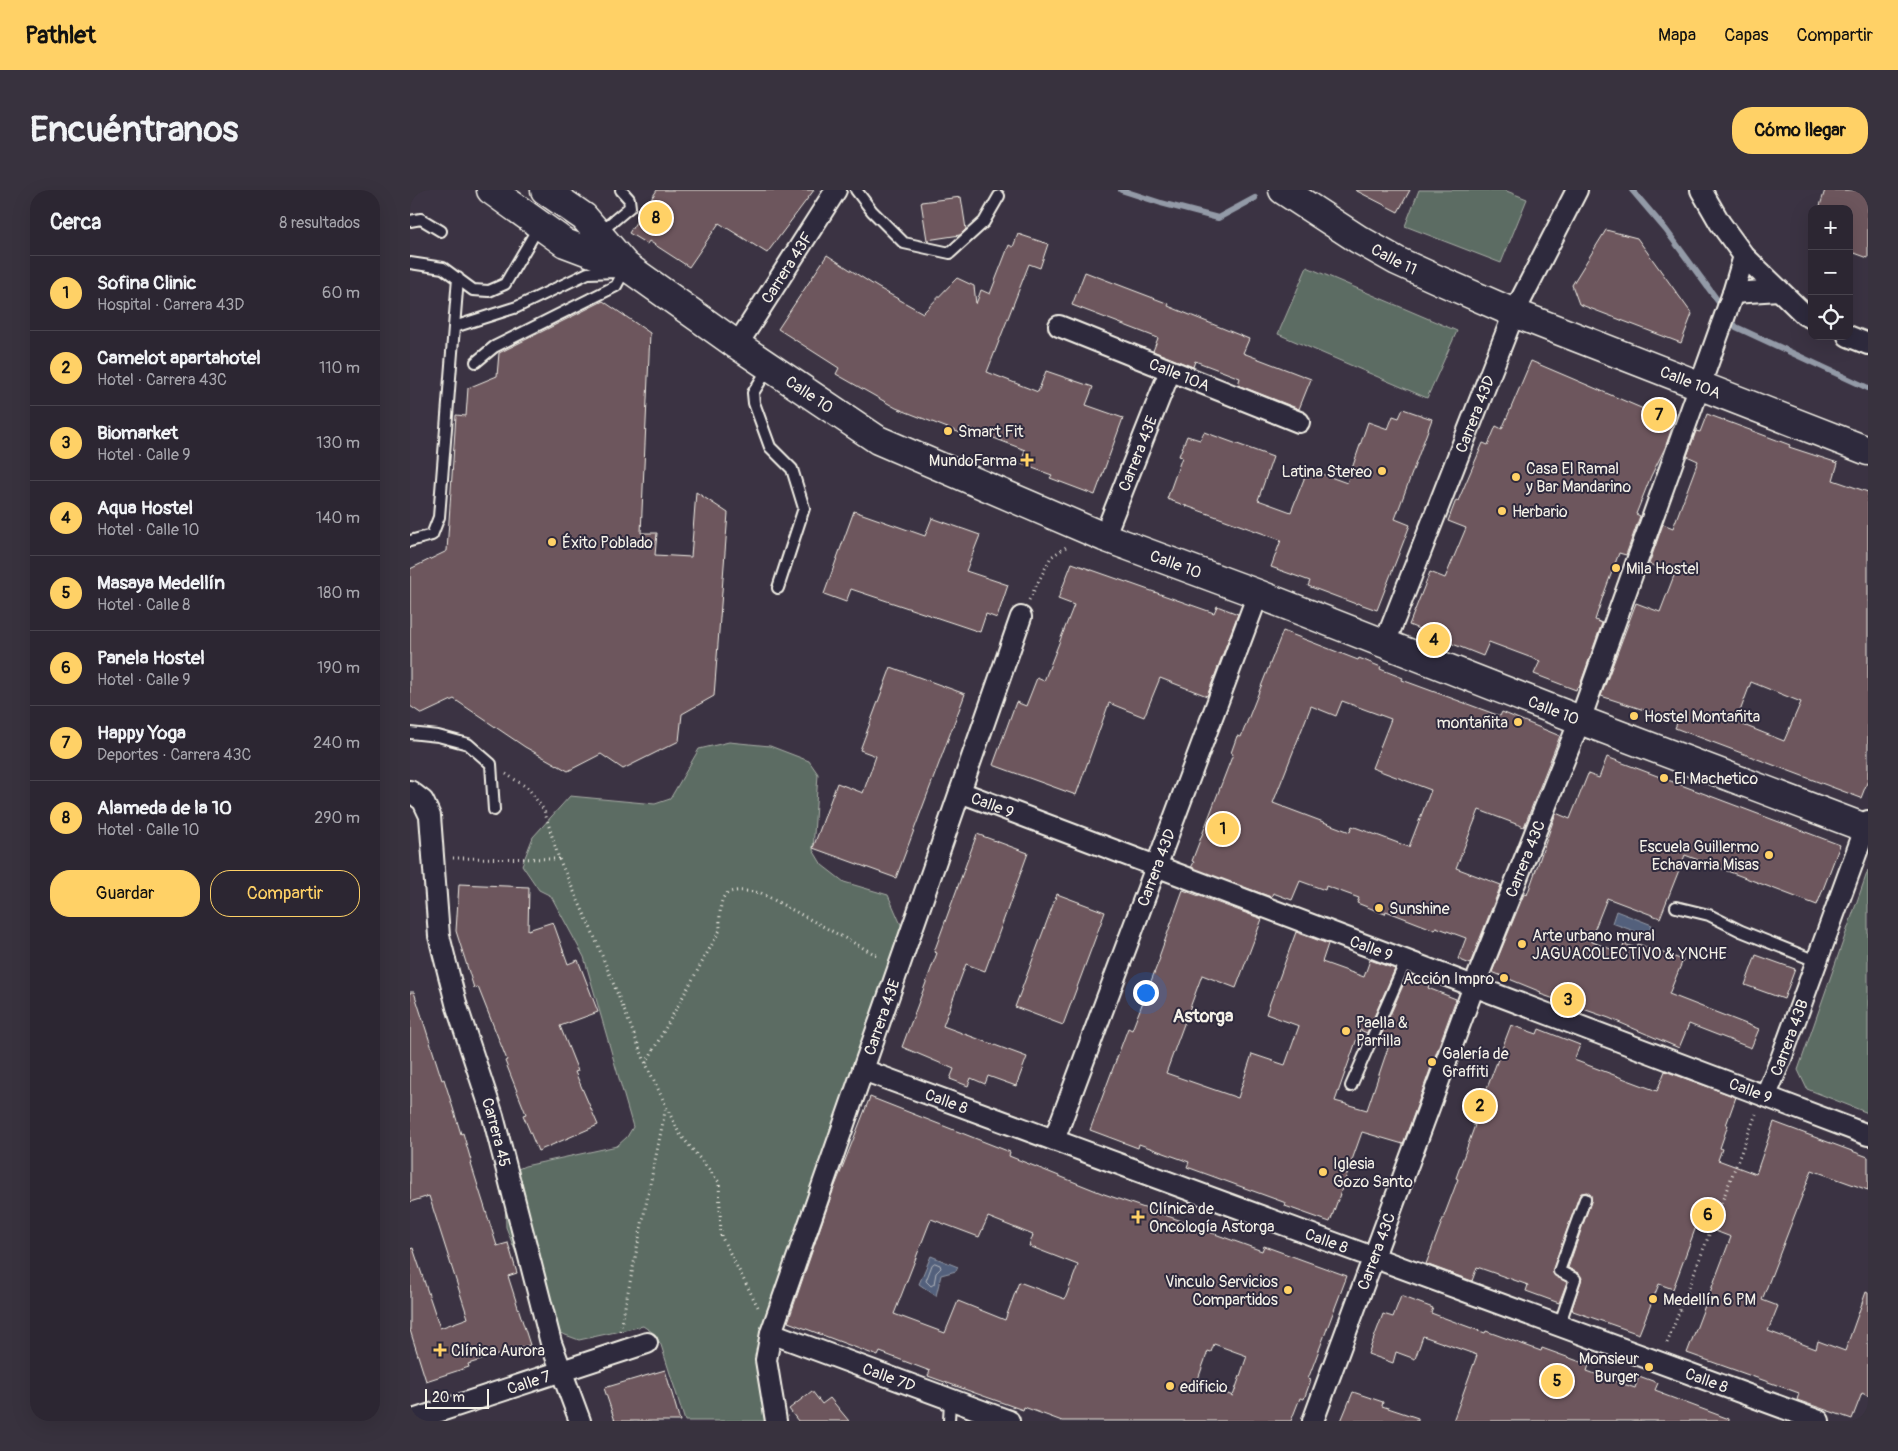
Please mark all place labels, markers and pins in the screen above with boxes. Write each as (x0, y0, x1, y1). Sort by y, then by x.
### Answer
pin: 8 (640, 199, 672, 237)
pin: 7 (1643, 396, 1675, 434)
place label: Smart Fit (958, 422, 1024, 442)
marker: Smart Fit (942, 425, 954, 437)
place label: MundoFarma (929, 451, 1017, 471)
marker: MundoFarma (1021, 454, 1033, 466)
place label: Casa El Ramal y Bar Mandarino (1525, 459, 1632, 497)
place label: Latina Stereo (1281, 462, 1372, 482)
marker: Latina Stereo (1376, 465, 1388, 477)
marker: Casa El Ramal y Bar Mandarino (1510, 471, 1522, 483)
place label: Herbario (1512, 502, 1568, 522)
marker: Herbario (1496, 505, 1508, 517)
place label: Éxito Poblado (562, 533, 653, 553)
marker: Éxito Poblado (546, 536, 558, 548)
place label: Mila Hostel (1626, 559, 1699, 579)
marker: Mila Hostel (1610, 562, 1622, 574)
pin: 4 (1418, 621, 1450, 659)
place label: Hostel Montañita (1644, 707, 1760, 727)
marker: Hostel Montañita (1628, 710, 1640, 722)
place label: montañita (1437, 713, 1508, 733)
marker: montañita (1512, 716, 1524, 728)
place label: El Machetico (1674, 769, 1759, 789)
marker: El Machetico (1658, 772, 1670, 784)
pin: 1 (1207, 810, 1239, 848)
place label: Escuela Guillermo Echavarria Misas (1639, 837, 1759, 875)
marker: Escuela Guillermo Echavarria Misas (1763, 849, 1775, 861)
place label: Sunshine (1389, 899, 1450, 919)
marker: Sunshine (1373, 902, 1385, 914)
place label: Arte urbano mural JAGUACOLECTIVO & YNCHE (1532, 926, 1727, 964)
marker: Arte urbano mural JAGUACOLECTIVO & YNCHE (1516, 938, 1528, 950)
place label: Acción Impro (1403, 969, 1494, 989)
marker: Acción Impro (1498, 972, 1510, 984)
pin: 3 (1552, 981, 1584, 1019)
place label: Paella & Parrilla (1356, 1013, 1408, 1051)
marker: Paella & Parrilla (1340, 1025, 1352, 1037)
place label: Galería de Graffiti (1442, 1044, 1509, 1082)
marker: Galería de Graffiti (1426, 1056, 1438, 1068)
pin: 2 (1464, 1087, 1496, 1125)
place label: Iglesia Gozo Santo (1333, 1154, 1413, 1192)
marker: Iglesia Gozo Santo (1317, 1166, 1329, 1178)
pin: 6 (1692, 1196, 1724, 1234)
place label: Clínica de Oncología Astorga (1149, 1199, 1275, 1237)
marker: Clínica de Oncología Astorga (1131, 1210, 1145, 1224)
place label: Vinculo Servicios Compartidos (1165, 1272, 1278, 1310)
marker: Vinculo Servicios Compartidos (1282, 1284, 1294, 1296)
place label: Medellín 6 PM (1663, 1290, 1756, 1310)
marker: Medellín 6 PM (1647, 1293, 1659, 1305)
place label: Clínica Aurora (451, 1341, 545, 1361)
marker: Clínica Aurora (433, 1343, 447, 1357)
place label: Monsieur Burger (1579, 1349, 1639, 1387)
marker: Monsieur Burger (1643, 1361, 1655, 1373)
pin: 5 (1541, 1362, 1573, 1400)
place label: edificio (1180, 1377, 1228, 1397)
marker: edificio (1164, 1380, 1176, 1392)

